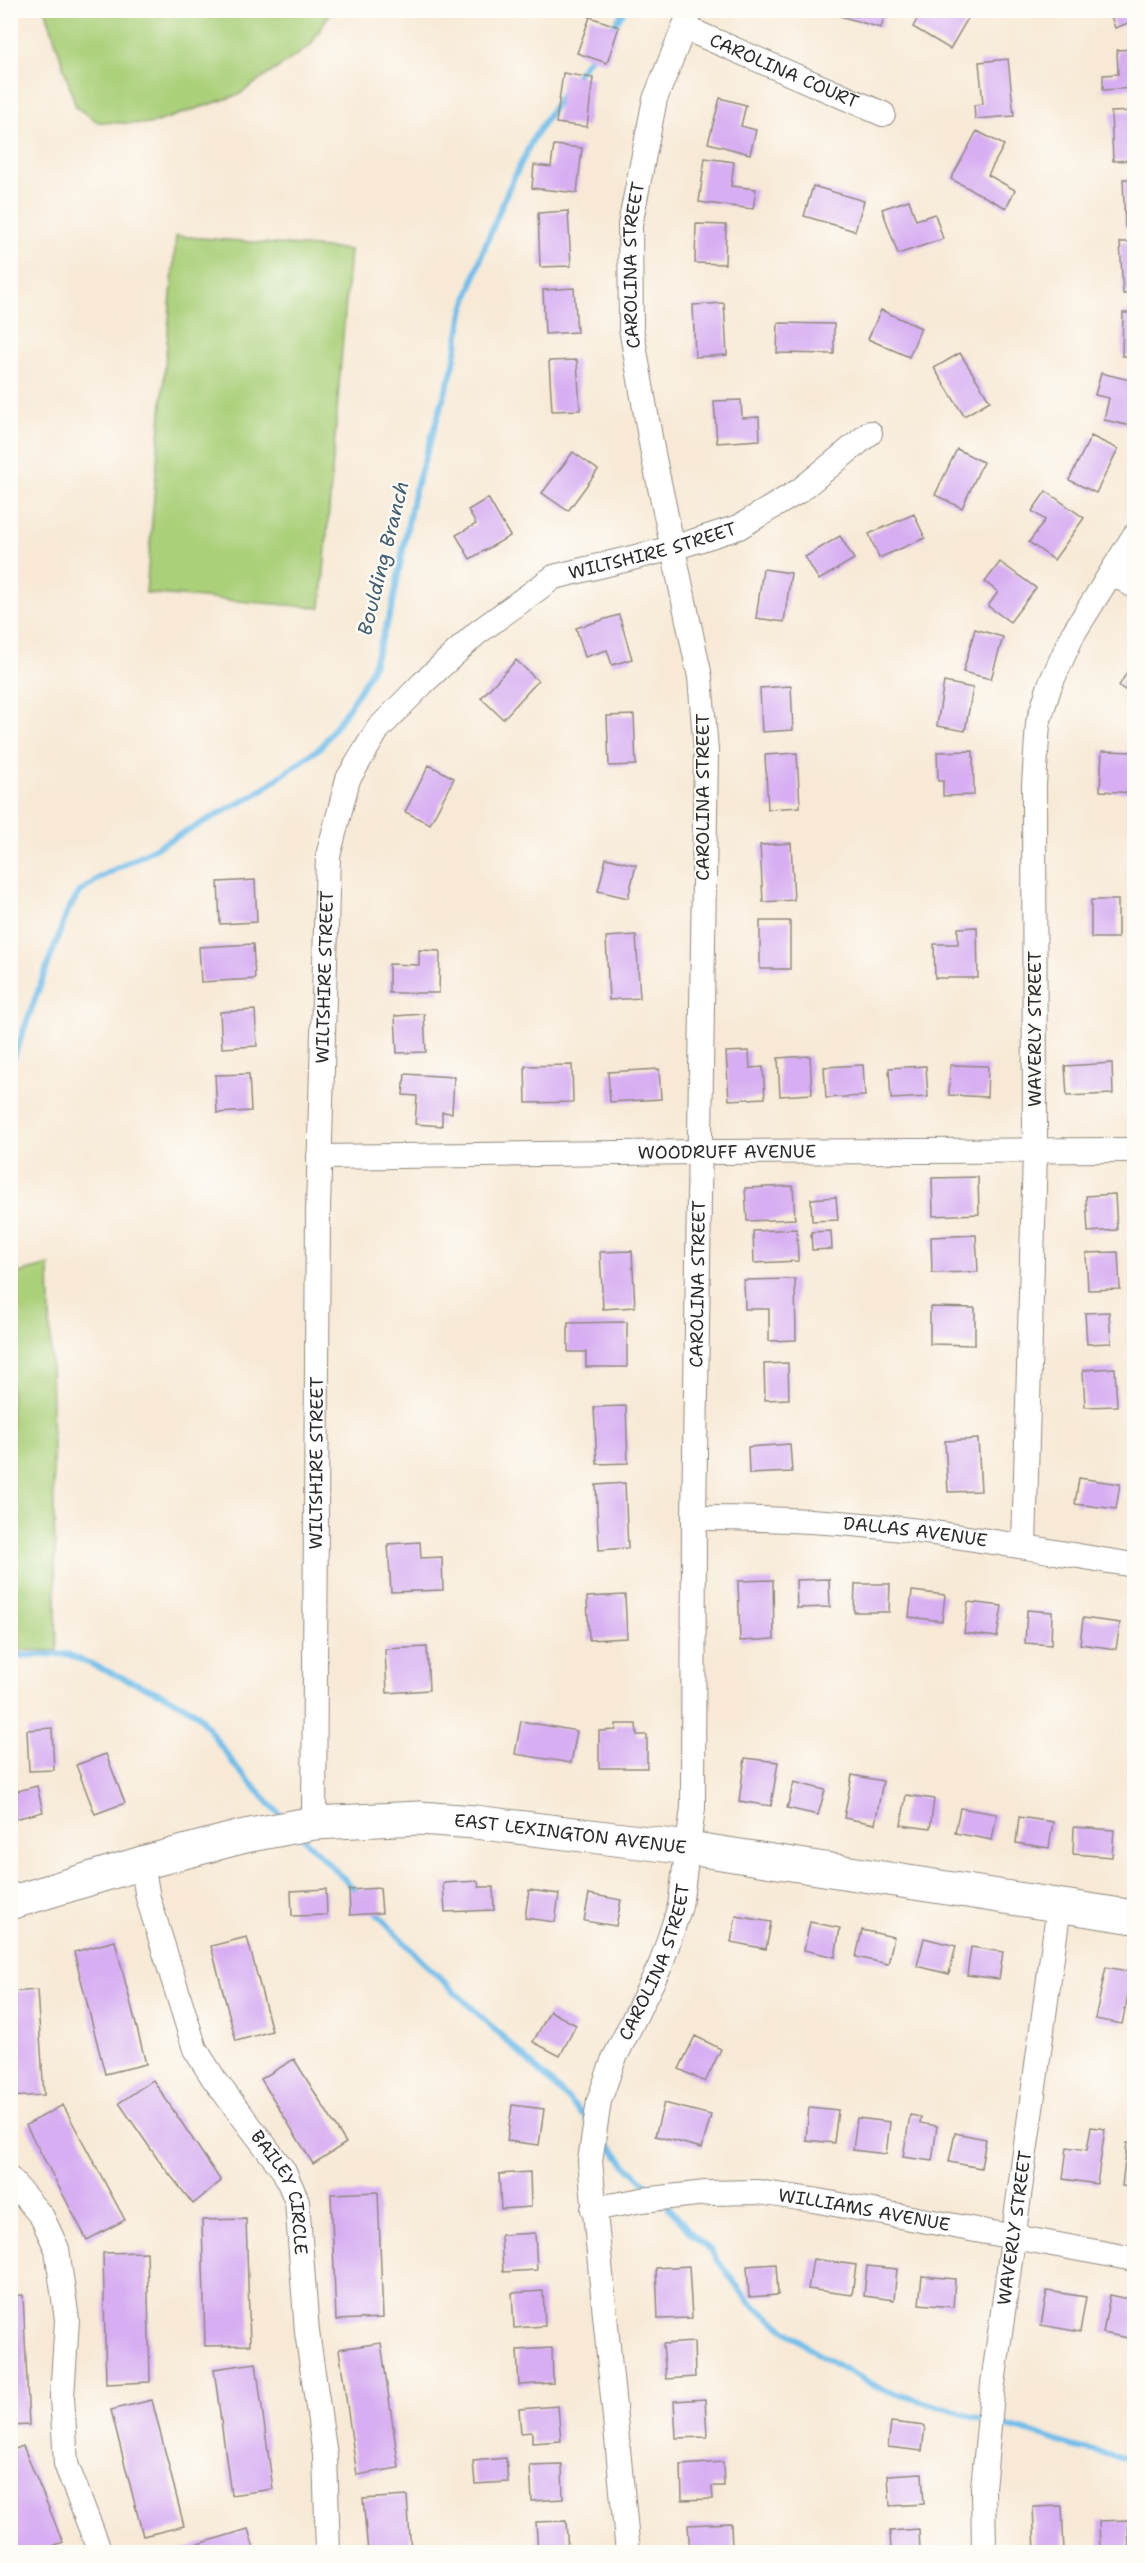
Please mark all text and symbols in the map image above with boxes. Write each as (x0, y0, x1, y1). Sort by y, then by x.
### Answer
street label: CAROLINA COURT (706, 28, 862, 114)
street label: CAROLINA STREET (618, 180, 650, 351)
water label: Boulding Branch (351, 478, 415, 638)
street label: WILTSHIRE STREET (566, 517, 739, 585)
street label: CAROLINA STREET (691, 713, 715, 881)
street label: WILTSHIRE STREET (310, 890, 339, 1064)
street label: WAVERLY STREET (1023, 951, 1047, 1107)
street label: WOODRUFF AVENUE (638, 1139, 816, 1165)
street label: CAROLINA STREET (684, 1200, 711, 1368)
street label: WILTSHIRE STREET (304, 1376, 329, 1550)
street label: DALLAS AVENUE (842, 1511, 989, 1553)
street label: EAST LEXINGTON AVENUE (453, 1809, 688, 1860)
street label: CAROLINA STREET (613, 1882, 695, 2044)
street label: BAILEY CIRCLE (245, 2125, 313, 2256)
street label: WAVERLY STREET (992, 2149, 1037, 2307)
street label: WILLIAMS AVENUE (777, 2183, 952, 2237)

